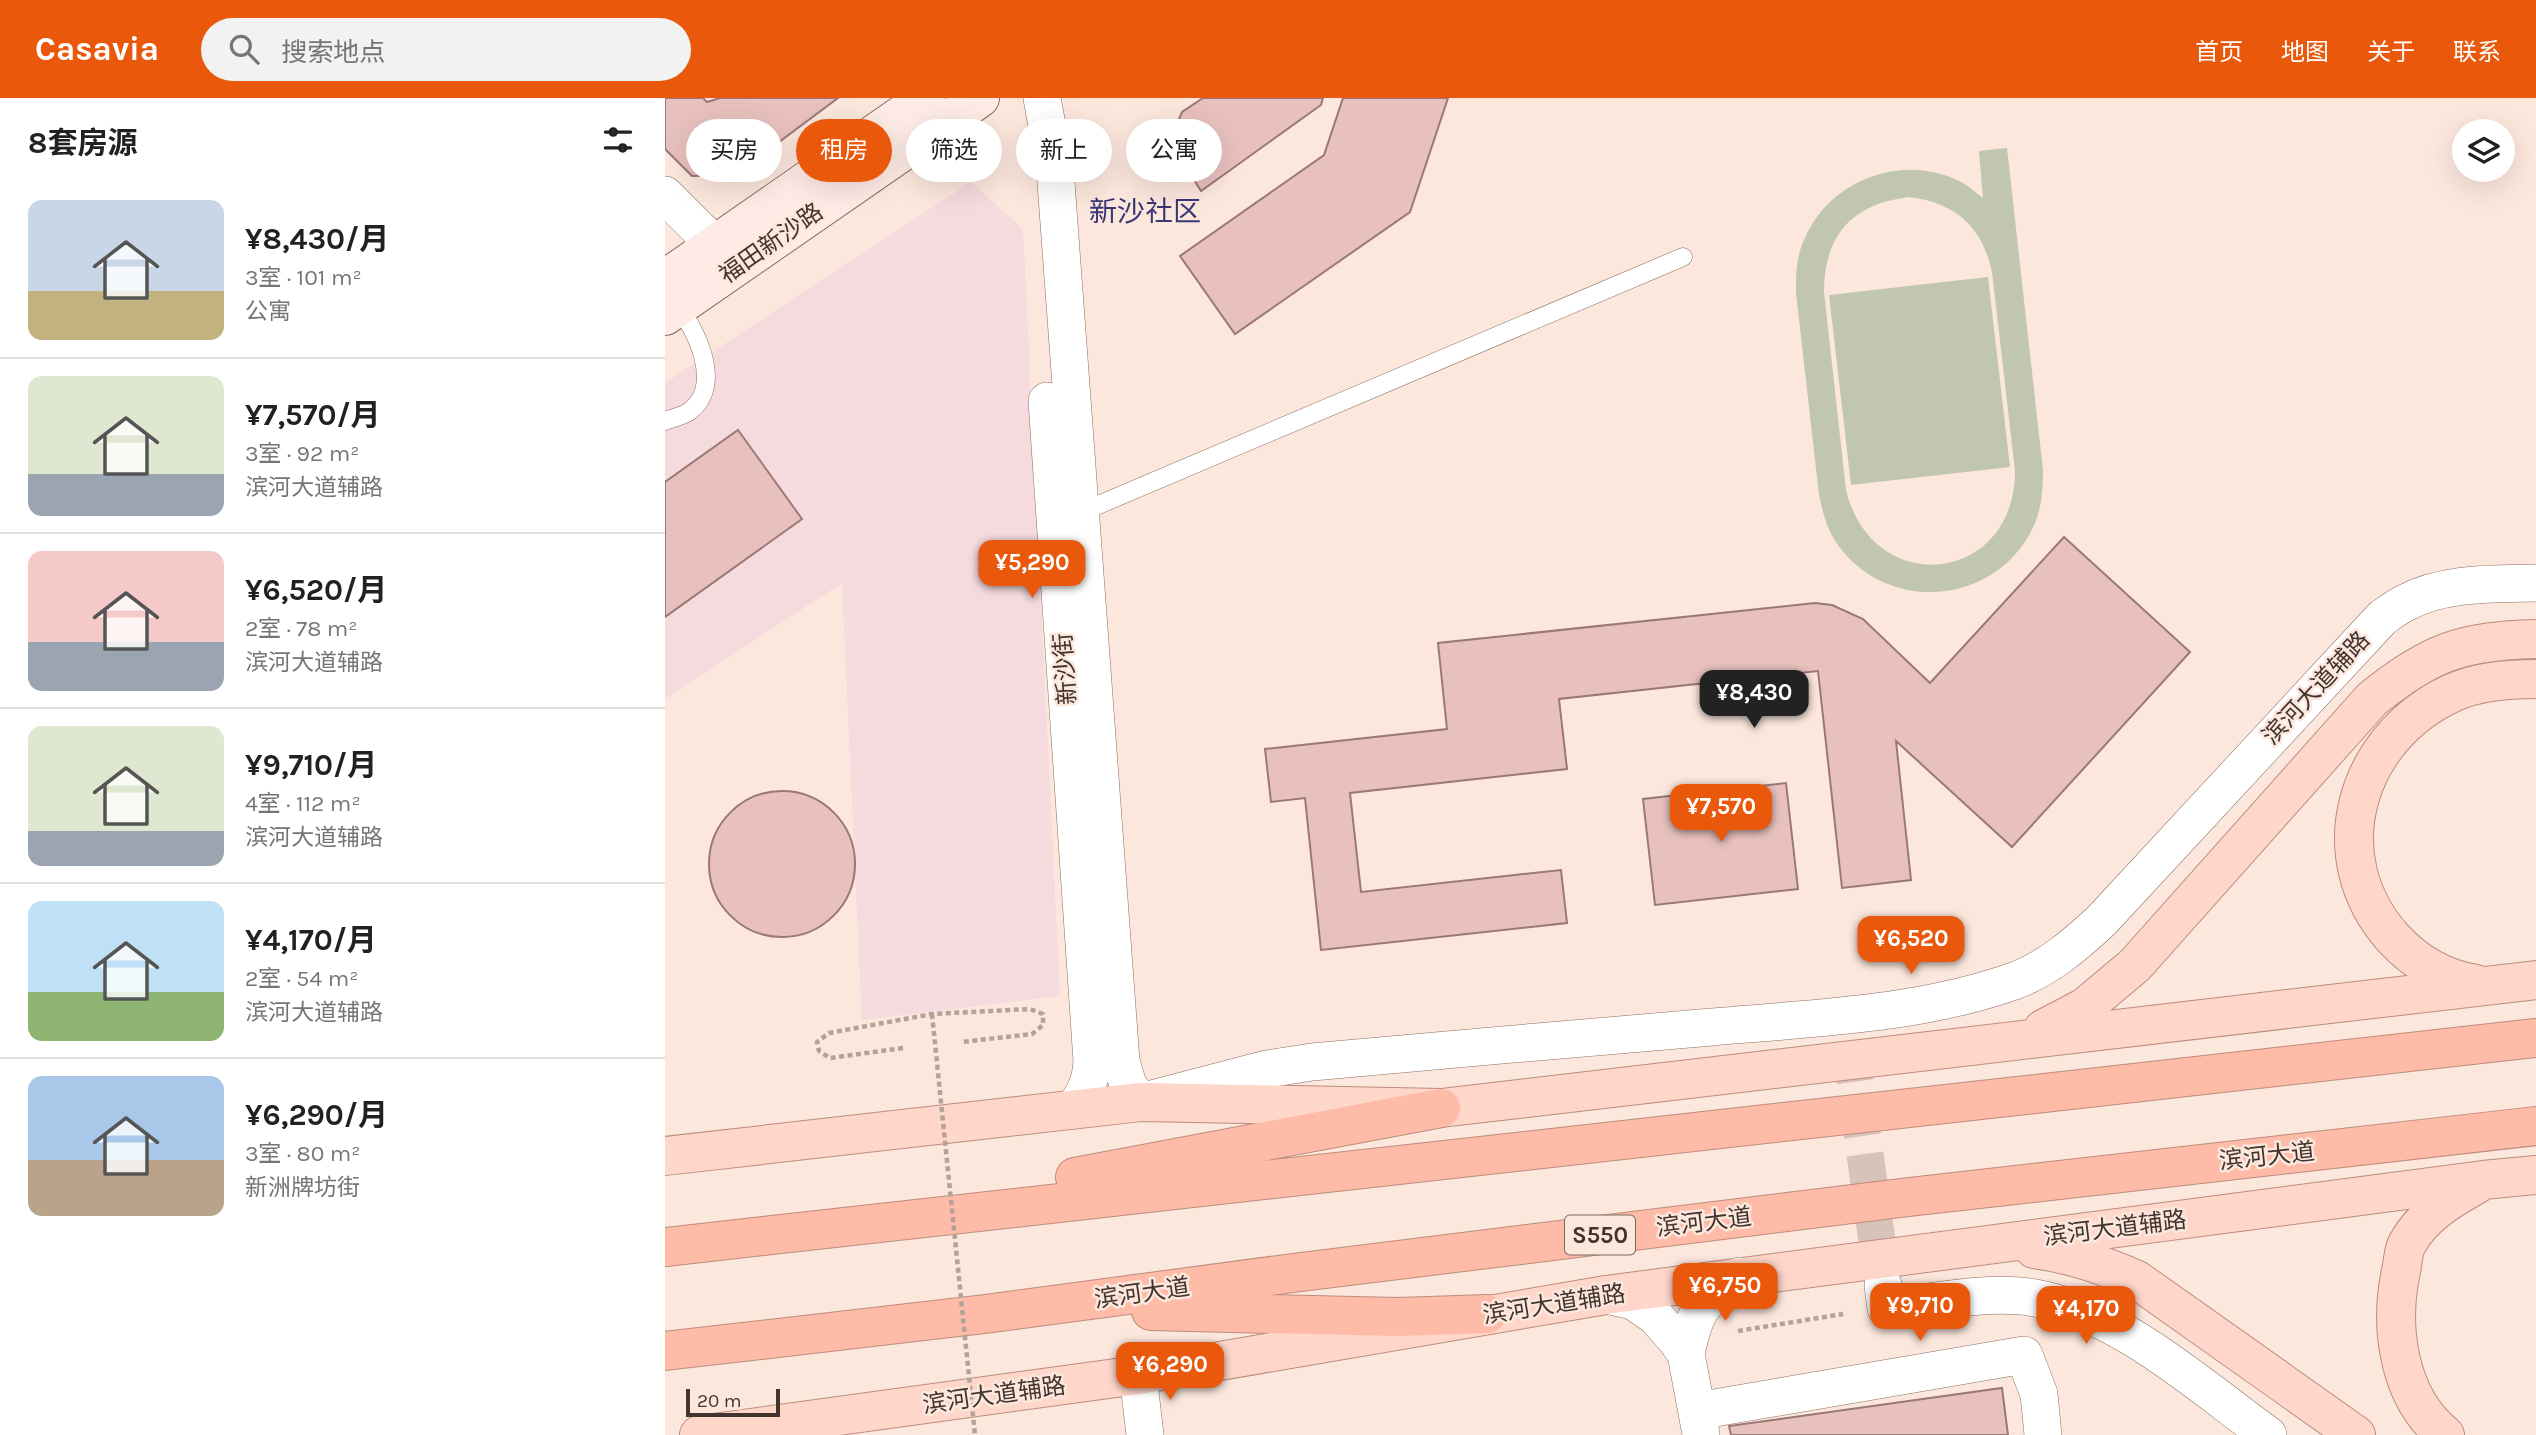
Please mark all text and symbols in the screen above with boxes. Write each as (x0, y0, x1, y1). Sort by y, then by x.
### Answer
search box (201, 18, 691, 81)
text: Casavia (35, 30, 159, 68)
icon: search (225, 30, 263, 68)
text: 搜索地点 (281, 37, 385, 68)
text: 首页 (2195, 38, 2243, 66)
text: 地图 (2281, 38, 2329, 66)
text: 关于 (2367, 38, 2415, 66)
text: 联系 (2453, 38, 2501, 66)
chip: 买房 (686, 119, 782, 182)
chip: 租房 (796, 119, 892, 182)
chip: 筛选 (906, 119, 1002, 182)
chip: 新上 (1016, 119, 1112, 182)
chip: 公寓 (1126, 119, 1222, 182)
map controls (2452, 119, 2515, 182)
button: layers (2452, 119, 2515, 182)
icon: filters (599, 121, 637, 159)
text: 8套房源 (28, 125, 137, 161)
district label: 新沙社区 (1089, 195, 1201, 228)
street label: 福田新沙路 (714, 197, 828, 289)
text: ¥8,430/月 (245, 221, 389, 257)
icon: home (84, 228, 168, 312)
text: 3室 · 101 m² (245, 264, 362, 291)
text: 公寓 (245, 298, 291, 325)
text: ¥7,570/月 (245, 397, 381, 433)
icon: home (84, 404, 168, 488)
text: 3室 · 92 m² (245, 440, 359, 467)
text: 滨河大道辅路 (245, 474, 383, 501)
pin: ¥5,290 (975, 540, 1089, 600)
text: ¥5,290 (994, 549, 1070, 576)
text: ¥6,520/月 (245, 572, 387, 608)
icon: home (84, 579, 168, 663)
text: 2室 · 78 m² (245, 615, 358, 642)
street label: 滨河大道辅路 (2257, 626, 2375, 750)
street label: 新沙街 (1049, 632, 1081, 706)
text: 滨河大道辅路 (245, 649, 383, 676)
pin: ¥8,430 (1697, 670, 1811, 730)
text: ¥8,430 (1716, 679, 1792, 706)
text: ¥9,710/月 (245, 747, 377, 783)
icon: home (84, 754, 168, 838)
pin: ¥7,570 (1664, 784, 1778, 844)
text: 4室 · 112 m² (245, 790, 361, 817)
text: ¥7,570 (1686, 793, 1756, 820)
text: 滨河大道辅路 (245, 824, 383, 851)
pin: ¥6,520 (1854, 916, 1968, 976)
text: ¥4,170/月 (245, 922, 377, 958)
text: ¥6,520 (1873, 925, 1949, 952)
icon: home (84, 929, 168, 1013)
text: 2室 · 54 m² (245, 965, 358, 992)
text: 滨河大道辅路 (245, 999, 383, 1026)
text: ¥6,290/月 (245, 1097, 388, 1133)
icon: home (84, 1104, 168, 1188)
street label: 滨河大道 (2218, 1137, 2316, 1175)
text: 3室 · 80 m² (245, 1140, 361, 1167)
text: 新洲牌坊街 (245, 1174, 360, 1201)
street label: 滨河大道 (1655, 1202, 1753, 1242)
street label: 滨河大道辅路 (2042, 1205, 2188, 1251)
road number: S550 (1565, 1216, 1635, 1254)
pin: ¥6,750 (1668, 1264, 1782, 1323)
street label: 滨河大道 (1093, 1272, 1191, 1314)
text: ¥6,750 (1689, 1272, 1761, 1299)
street label: 滨河大道辅路 (1481, 1279, 1627, 1329)
pin: ¥9,710 (1863, 1284, 1977, 1343)
pin: ¥4,170 (2029, 1286, 2143, 1346)
text: ¥9,710 (1886, 1292, 1954, 1319)
text: ¥4,170 (2052, 1295, 2120, 1322)
pin: ¥6,290 (1113, 1342, 1227, 1402)
text: ¥6,290 (1132, 1351, 1208, 1378)
street label: 滨河大道辅路 (921, 1371, 1067, 1419)
scale bar (686, 1386, 781, 1418)
text: 20 m (697, 1390, 742, 1412)

